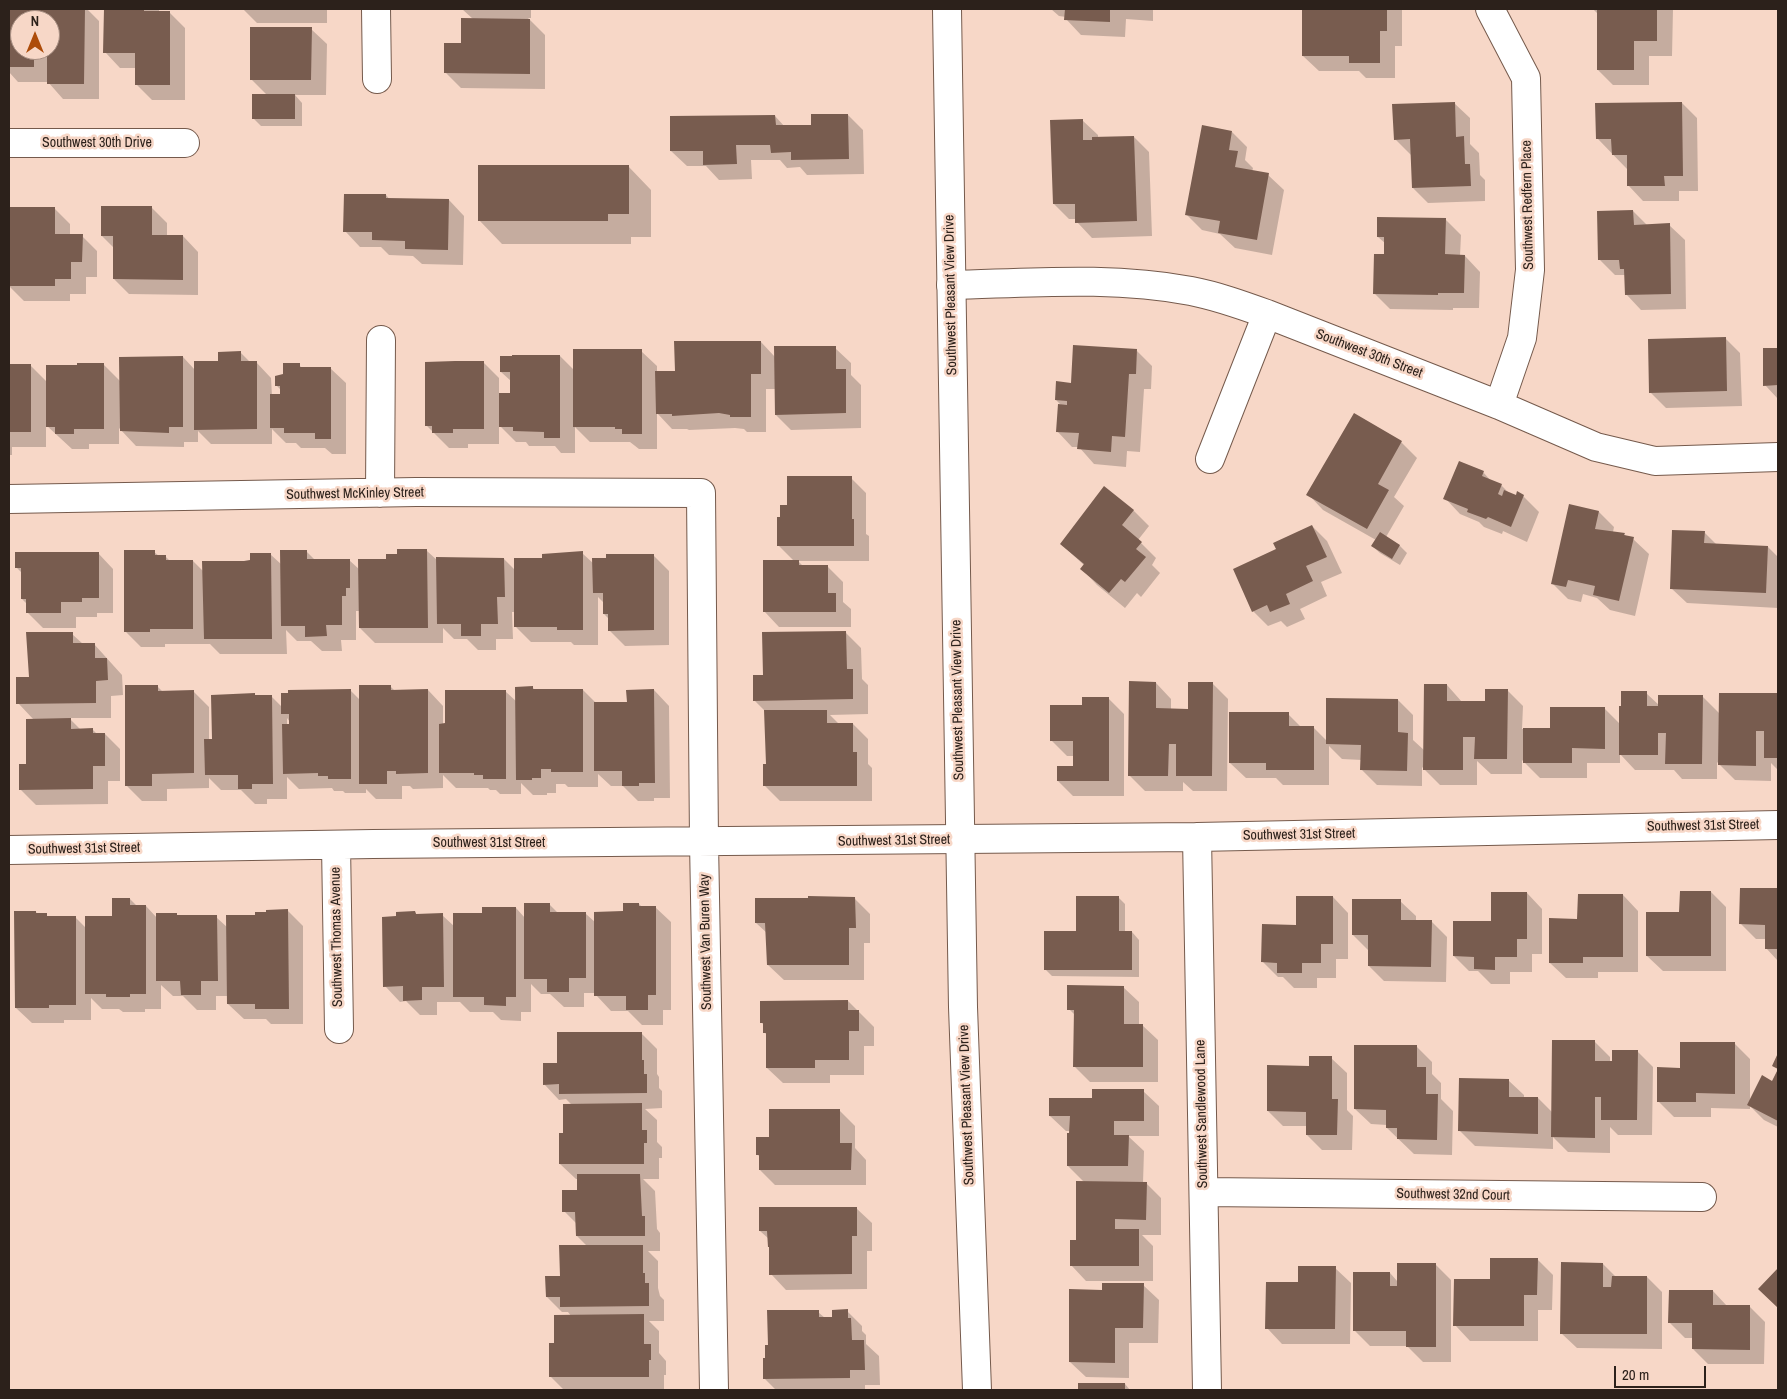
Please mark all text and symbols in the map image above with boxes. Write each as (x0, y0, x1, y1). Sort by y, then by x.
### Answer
north arrow (10, 10, 60, 60)
text: N (31, 12, 39, 30)
street label: Southwest 30th Drive (42, 135, 152, 151)
street label: Southwest Redfern Place (1518, 140, 1538, 270)
street label: Southwest Pleasant View Drive (941, 215, 961, 375)
street label: Southwest 30th Street (1313, 326, 1425, 382)
street label: Southwest McKinley Street (286, 484, 424, 504)
street label: Southwest Pleasant View Drive (948, 620, 968, 780)
street label: Southwest 31st Street (1647, 817, 1759, 835)
street label: Southwest 31st Street (1243, 826, 1355, 844)
street label: Southwest 31st Street (838, 832, 950, 850)
street label: Southwest 31st Street (433, 835, 545, 851)
street label: Southwest 31st Street (28, 840, 140, 858)
street label: Southwest Thomas Avenue (327, 867, 347, 1007)
street label: Southwest Van Buren Way (696, 874, 716, 1010)
street label: Southwest Pleasant View Drive (956, 1024, 978, 1186)
street label: Southwest Sandlewood Lane (1192, 1040, 1212, 1188)
street label: Southwest 32nd Court (1396, 1186, 1510, 1204)
scale bar (1617, 1356, 1710, 1388)
text: 20 m (1622, 1364, 1649, 1385)

